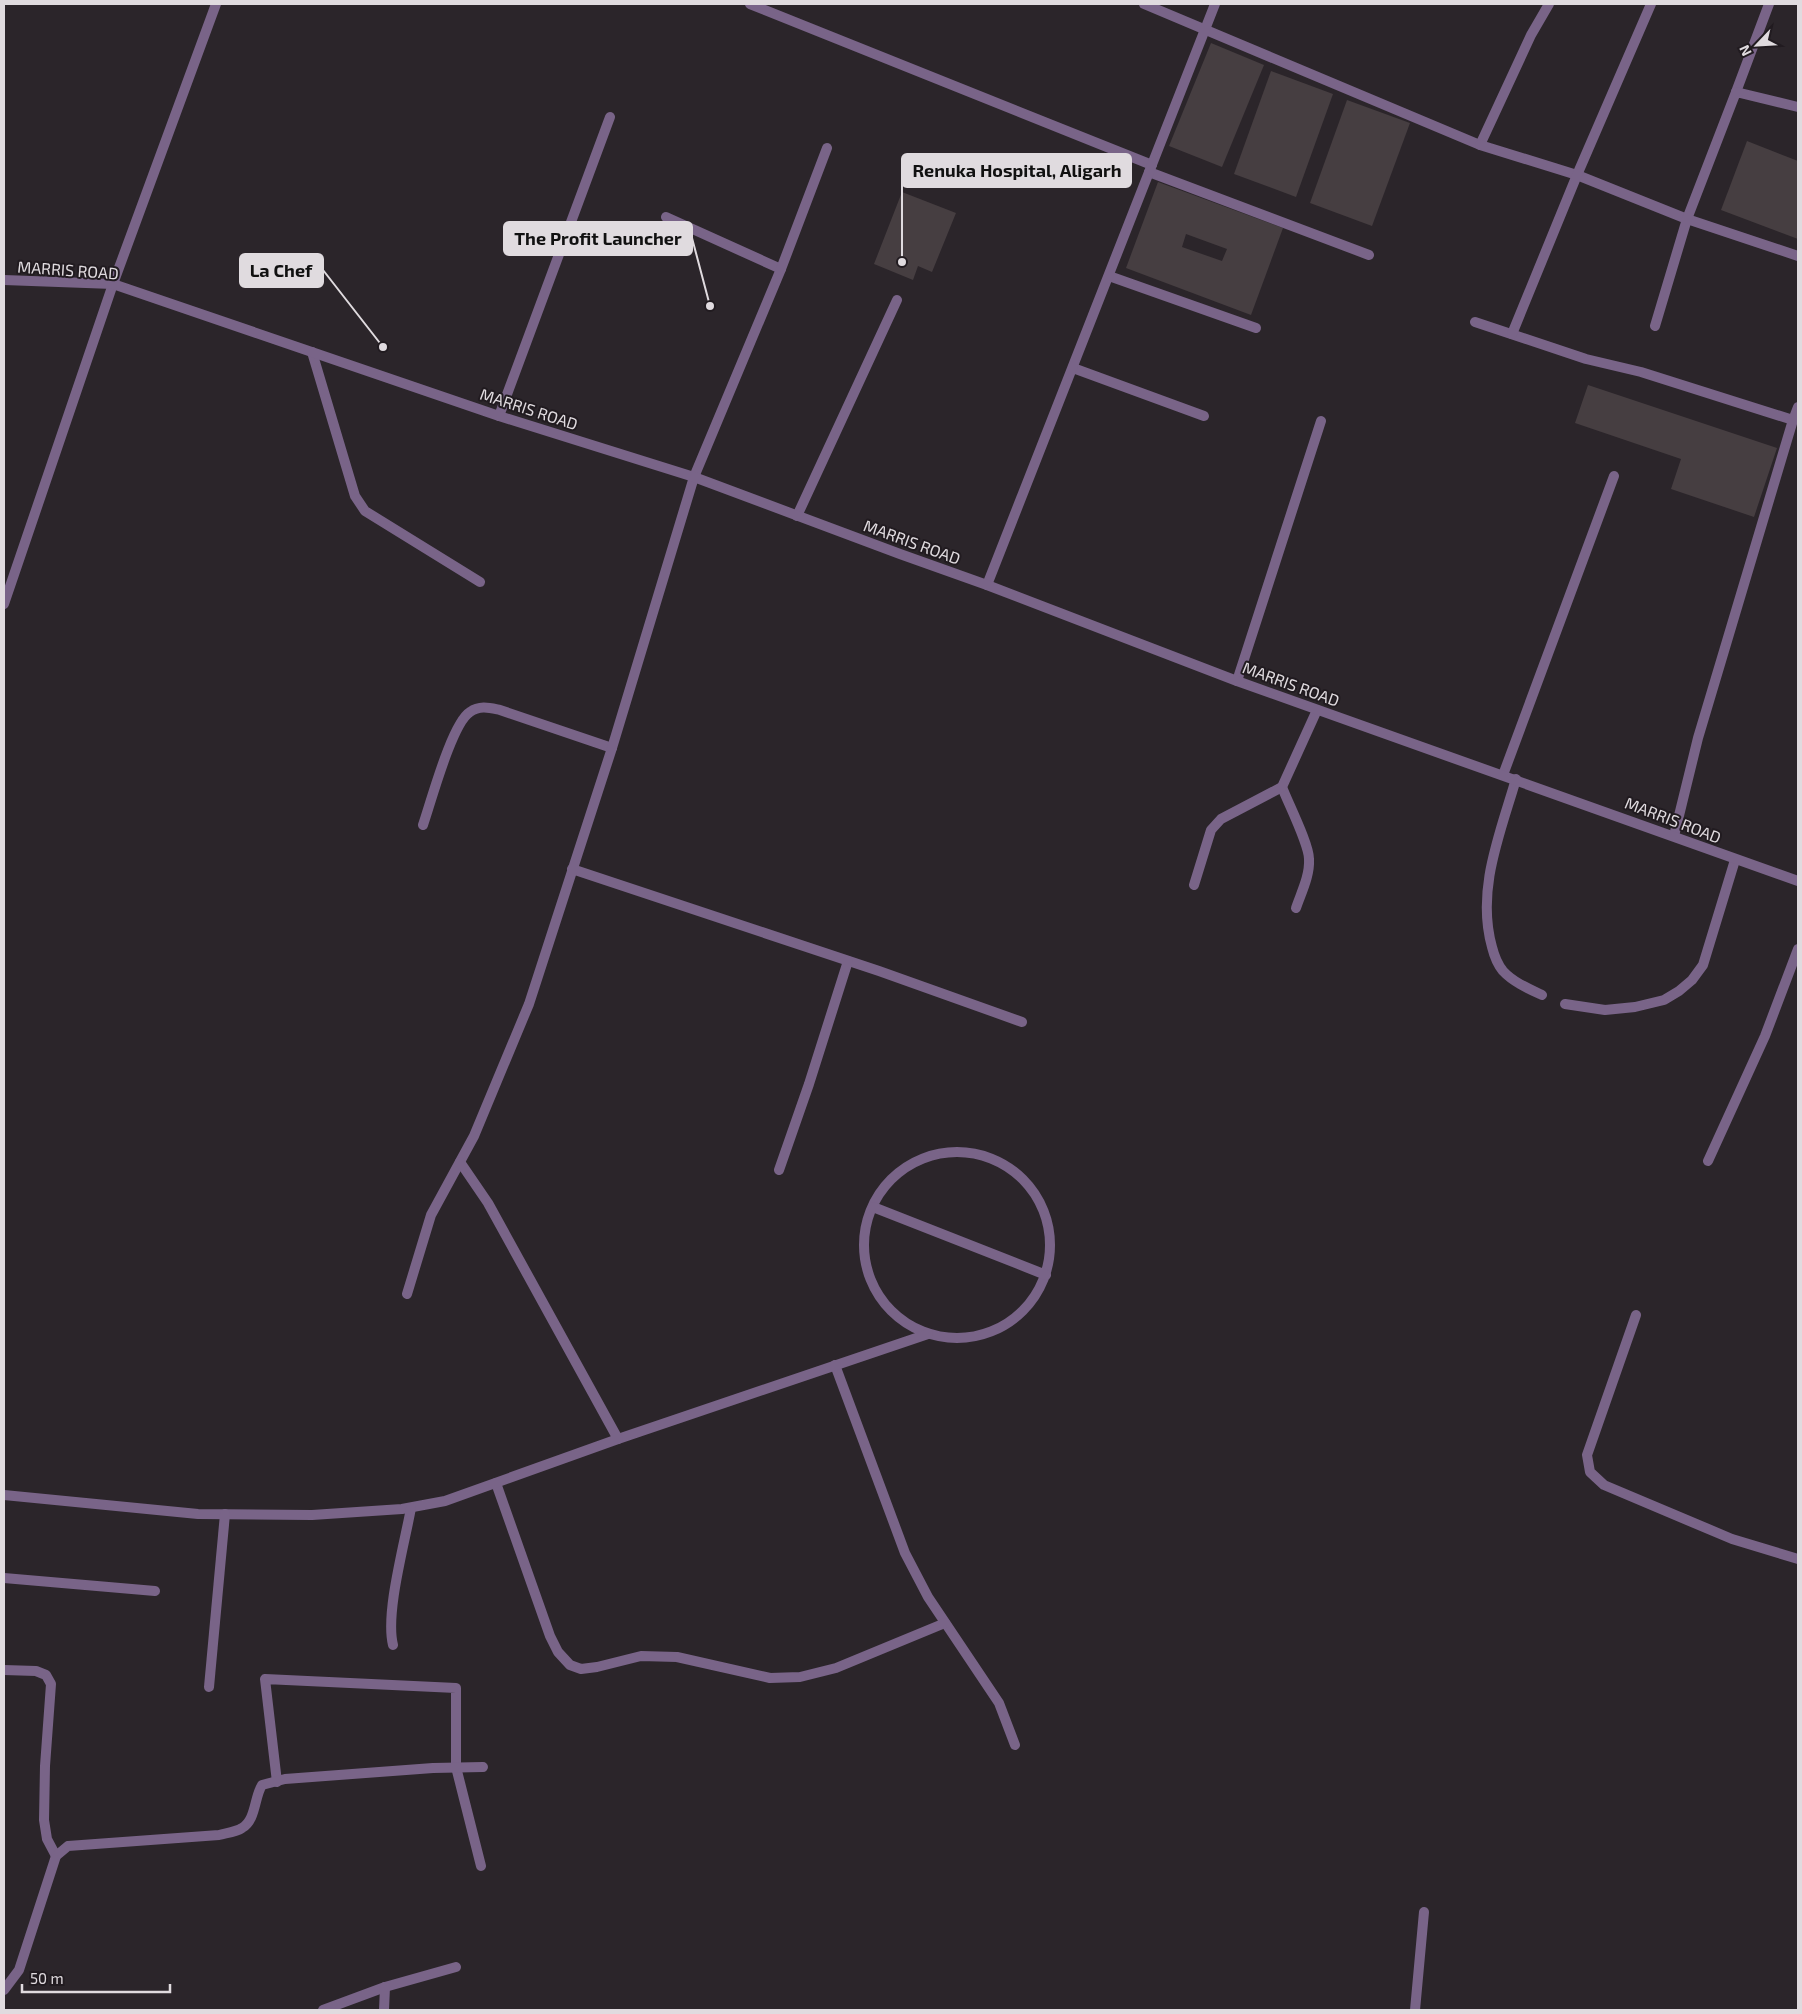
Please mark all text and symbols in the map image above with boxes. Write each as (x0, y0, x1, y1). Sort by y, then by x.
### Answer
north arrow (1732, 20, 1782, 70)
text: N (1735, 43, 1755, 59)
callout: Renuka Hospital, Aligarh (902, 154, 1131, 187)
text: Renuka Hospital, Aligarh (913, 159, 1121, 181)
callout: The Profit Launcher (504, 222, 692, 255)
text: The Profit Launcher (514, 227, 682, 249)
callout: La Chef (240, 254, 323, 287)
street label: MARRIS ROAD (17, 256, 119, 283)
text: La Chef (250, 259, 313, 281)
street label: MARRIS ROAD (478, 384, 580, 433)
street label: MARRIS ROAD (861, 515, 963, 568)
street label: MARRIS ROAD (1240, 657, 1342, 710)
street label: MARRIS ROAD (1622, 792, 1724, 847)
scale bar (22, 1962, 170, 1994)
text: 50 m (30, 1969, 64, 1987)

